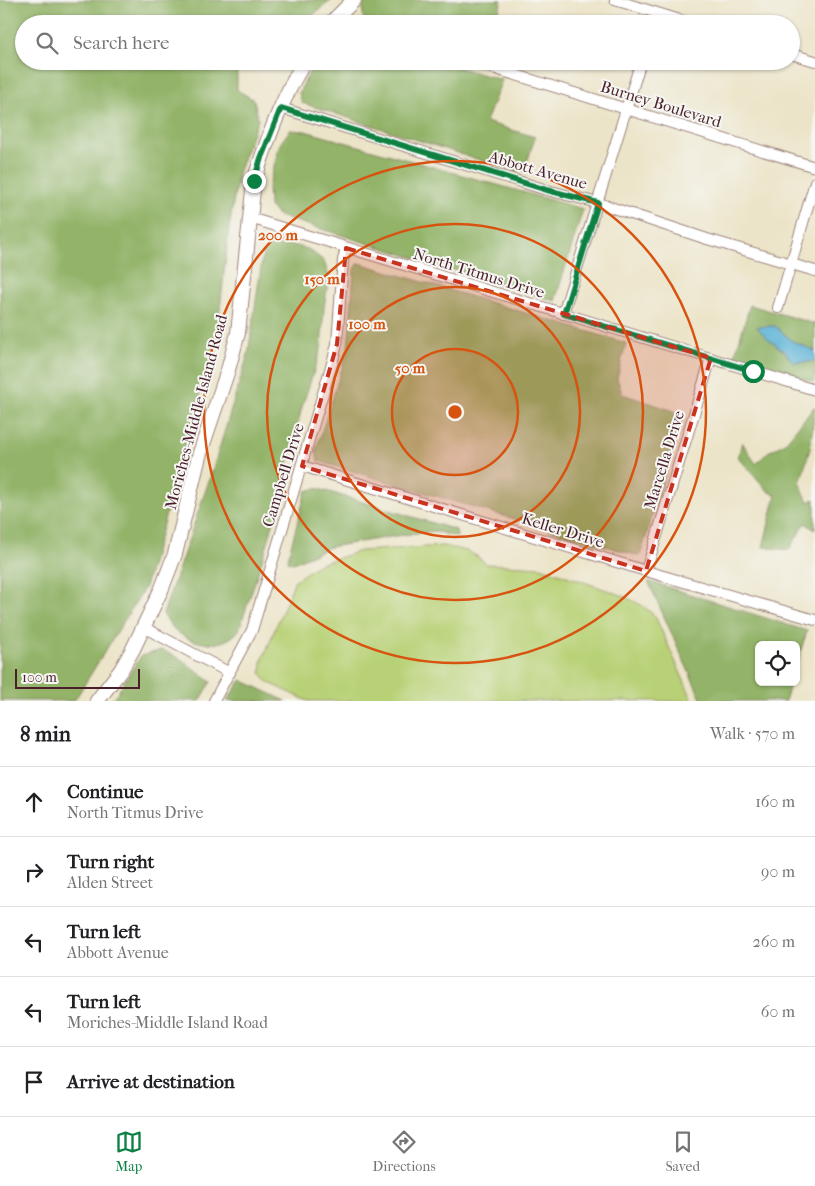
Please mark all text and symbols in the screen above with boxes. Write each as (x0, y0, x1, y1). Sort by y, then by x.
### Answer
search box (15, 15, 800, 70)
icon: search (33, 29, 61, 57)
text: Search here (73, 32, 169, 54)
street label: Burney Boulevard (598, 77, 724, 131)
street label: Abbott Avenue (486, 147, 590, 193)
route end (243, 170, 266, 193)
text: 200 m (258, 226, 298, 244)
street label: North Titmus Drive (411, 244, 547, 302)
text: 150 m (304, 270, 340, 288)
street label: Moriches-Middle Island Road (161, 312, 231, 512)
text: 100 m (348, 315, 386, 333)
text: 50 m (395, 359, 426, 377)
route start (742, 360, 765, 383)
centre of rings (446, 403, 464, 421)
street label: Marcella Drive (640, 408, 688, 512)
street label: Campbell Drive (258, 421, 308, 529)
street label: Keller Drive (519, 508, 607, 552)
map controls (755, 641, 800, 686)
button: locate (755, 641, 800, 686)
scale bar (15, 666, 140, 689)
text: 100 m (22, 669, 57, 686)
text: 8 min (20, 722, 71, 746)
text: Walk · 570 m (710, 724, 795, 743)
text: Continue (67, 781, 143, 803)
icon: ahead (20, 788, 48, 816)
text: 160 m (755, 792, 795, 811)
text: North Titmus Drive (67, 803, 203, 822)
text: Turn right (67, 851, 154, 873)
icon: right (20, 858, 48, 886)
text: 90 m (761, 862, 795, 881)
text: Alden Street (67, 873, 153, 892)
text: Turn left (67, 921, 141, 943)
icon: left (20, 928, 48, 956)
text: 260 m (753, 932, 795, 951)
text: Abbott Avenue (67, 943, 169, 962)
text: Turn left (67, 991, 141, 1013)
icon: left (20, 998, 48, 1026)
text: 60 m (761, 1002, 795, 1021)
text: Moriches-Middle Island Road (67, 1013, 268, 1032)
icon: arrive (20, 1068, 48, 1096)
text: Arrive at destination (67, 1071, 235, 1093)
tab: Map (115, 1128, 143, 1175)
tab: Directions (373, 1128, 436, 1175)
tab: Saved (665, 1128, 700, 1175)

